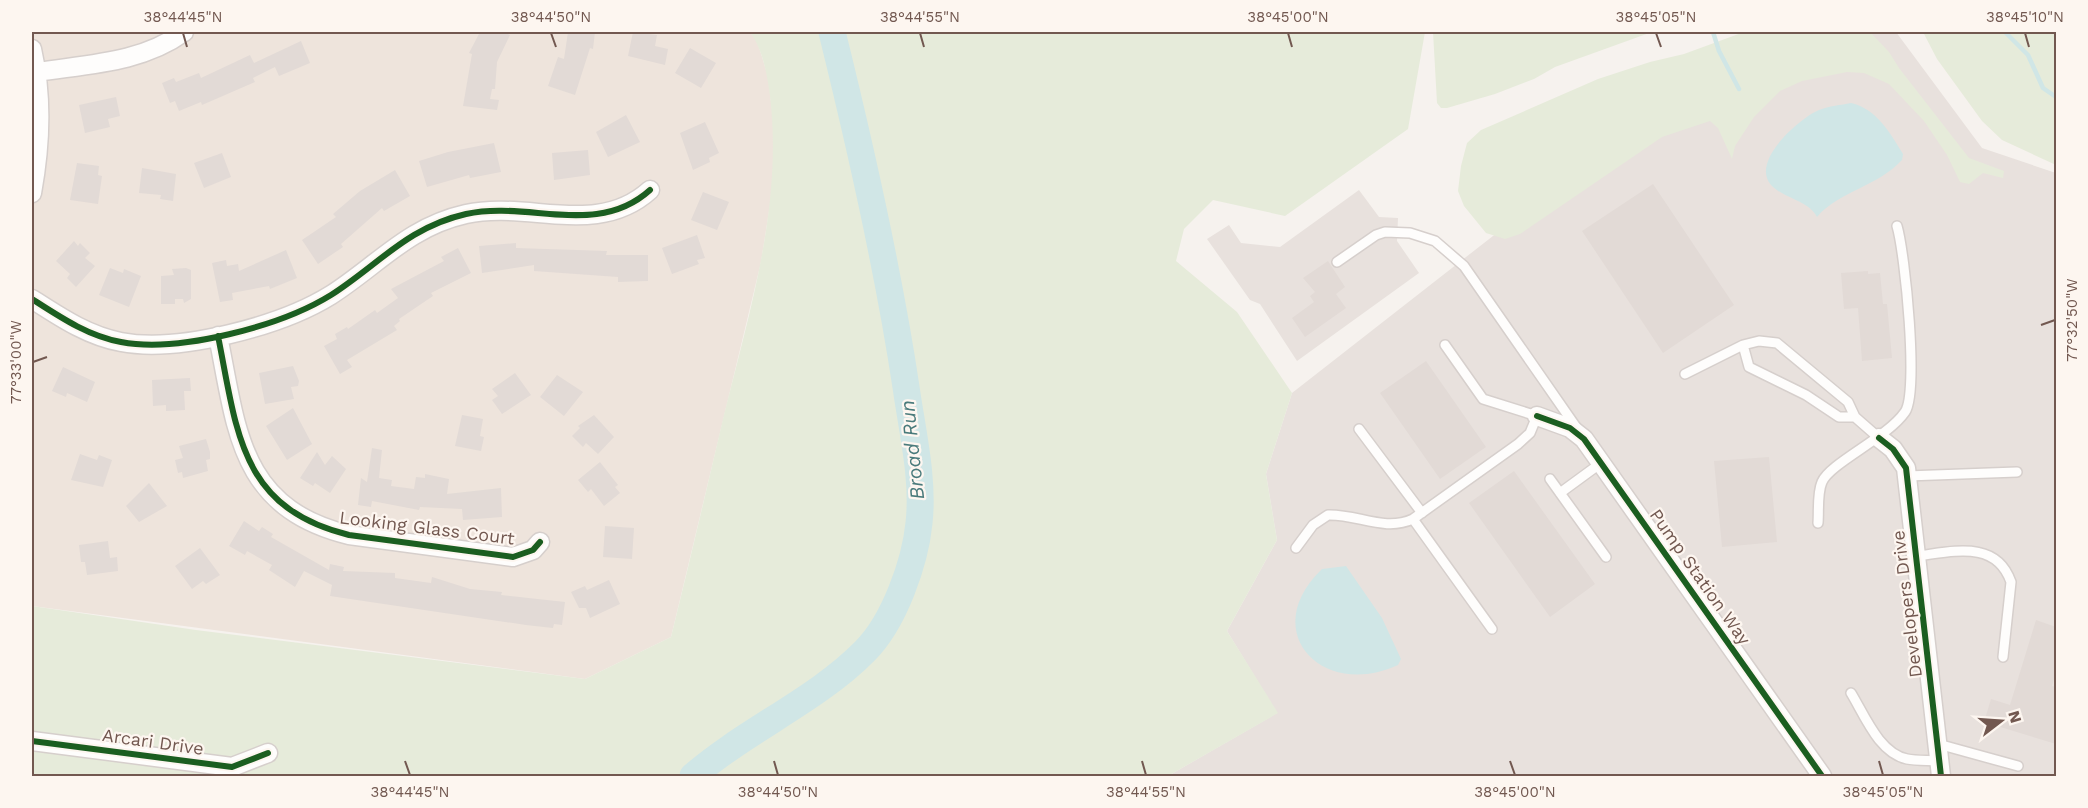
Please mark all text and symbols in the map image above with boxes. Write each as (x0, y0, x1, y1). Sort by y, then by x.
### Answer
text: 38°44'45"N (143, 8, 223, 26)
text: 38°44'50"N (511, 8, 591, 26)
text: 38°44'55"N (880, 8, 960, 26)
text: 38°45'00"N (1247, 8, 1329, 26)
text: 38°45'05"N (1615, 8, 1697, 26)
text: 38°45'10"N (1986, 8, 2064, 26)
text: 77°32'50"W (2063, 278, 2081, 362)
text: 77°33'00"W (7, 320, 25, 404)
water label: Broad Run (895, 399, 929, 501)
street label: Pump Station Way (1646, 505, 1756, 649)
street label: Looking Glass Court (338, 506, 516, 549)
street label: Developers Drive (1887, 529, 1926, 679)
north arrow (1971, 691, 2031, 751)
text: N (2004, 708, 2026, 725)
street label: Arcari Drive (101, 724, 205, 759)
text: 38°44'45"N (370, 783, 450, 801)
text: 38°44'50"N (738, 783, 818, 801)
text: 38°44'55"N (1106, 783, 1186, 801)
text: 38°45'00"N (1474, 783, 1556, 801)
text: 38°45'05"N (1842, 783, 1924, 801)

